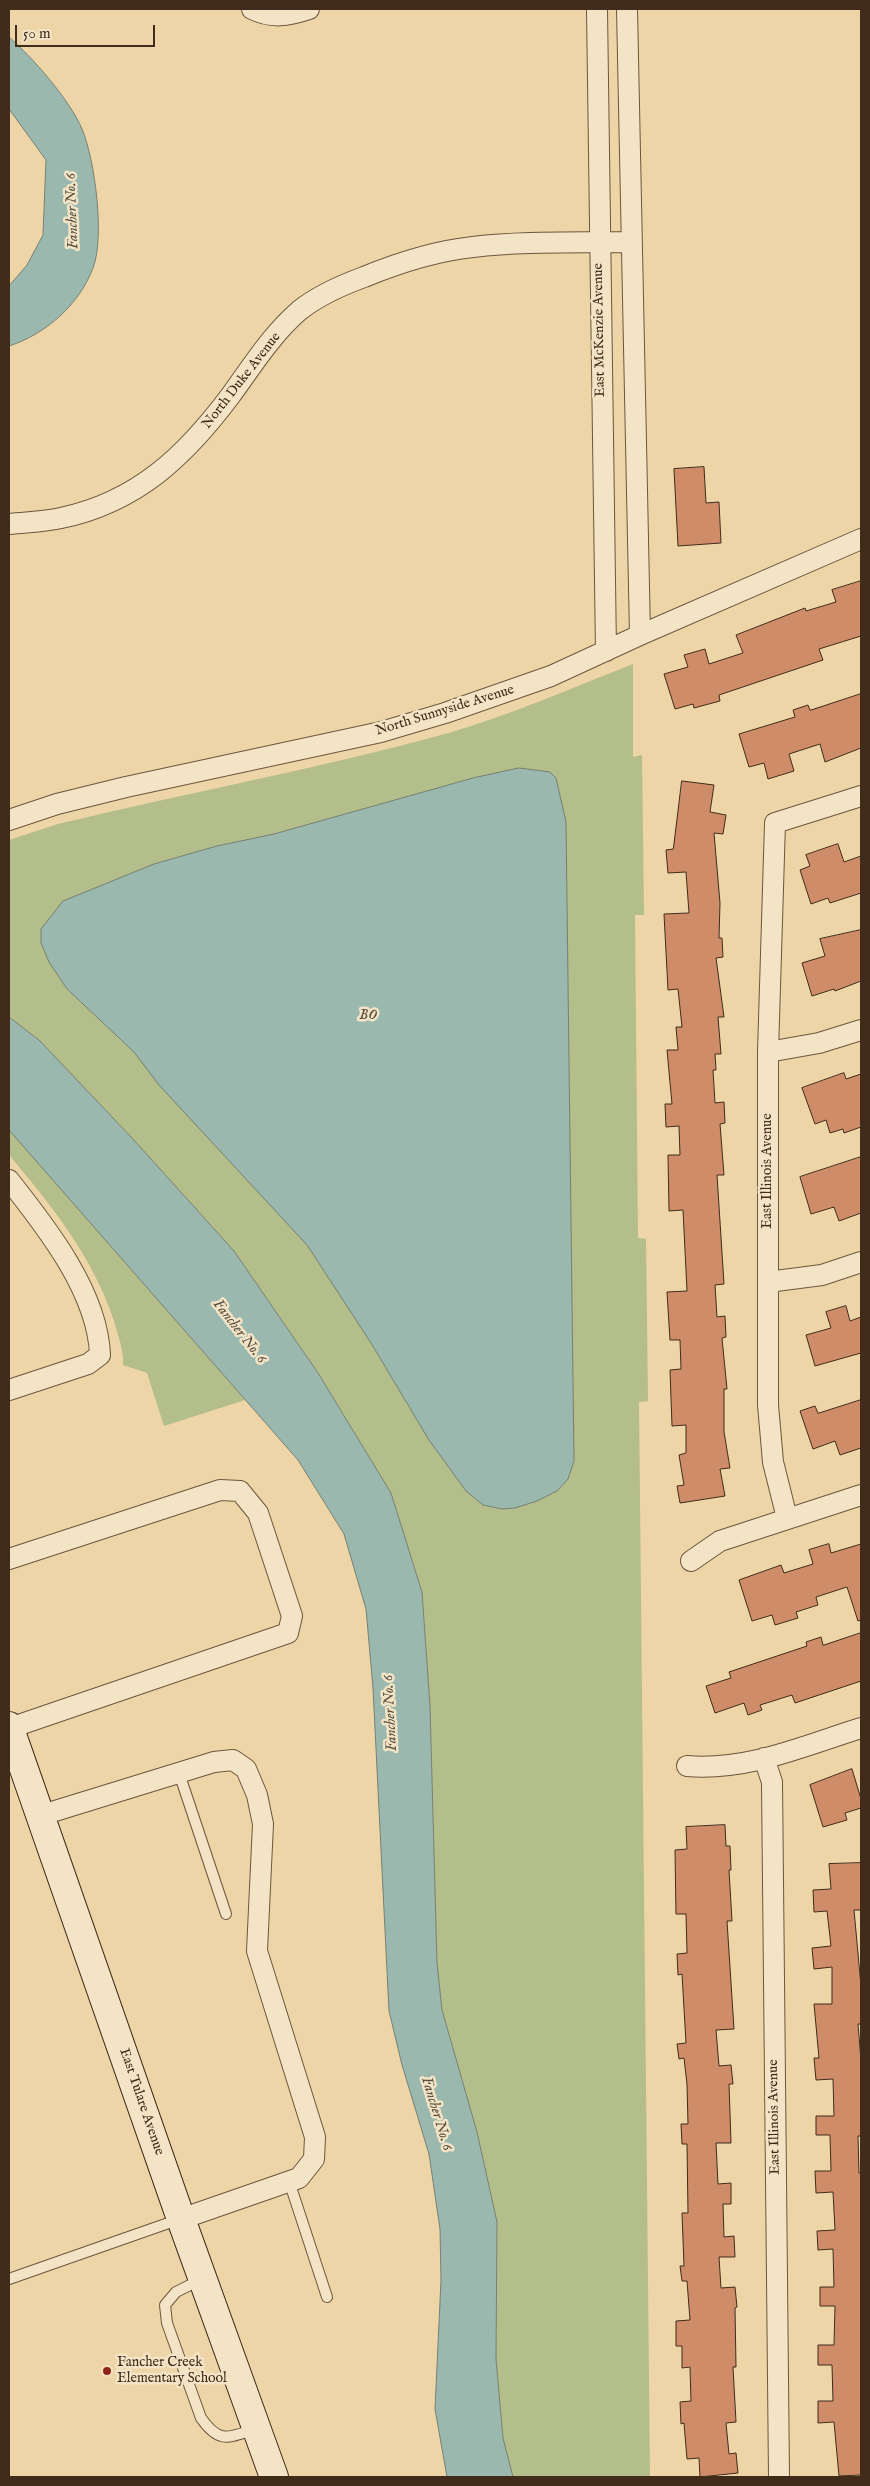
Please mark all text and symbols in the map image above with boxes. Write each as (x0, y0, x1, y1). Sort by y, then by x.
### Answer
scale bar (18, 15, 158, 47)
text: 50 m (23, 24, 51, 43)
water label: Fancher No. 6 (63, 173, 83, 249)
street label: East McKenzie Avenue (590, 263, 610, 397)
street label: North Duke Avenue (199, 329, 285, 433)
street label: North Sunnyside Avenue (374, 682, 516, 740)
water label: BO (359, 1007, 377, 1025)
street label: East Illinois Avenue (760, 1113, 776, 1229)
water label: Fancher No. 6 (208, 1296, 270, 1368)
water label: Fancher No. 6 (380, 1674, 402, 1752)
street label: East Tulare Avenue (115, 2046, 167, 2158)
street label: East Illinois Avenue (766, 2059, 784, 2175)
water label: Fancher No. 6 (416, 2075, 456, 2153)
place label: Fancher Creek Elementary School (117, 2355, 227, 2388)
marker: Fancher Creek Elementary School (101, 2365, 113, 2377)

